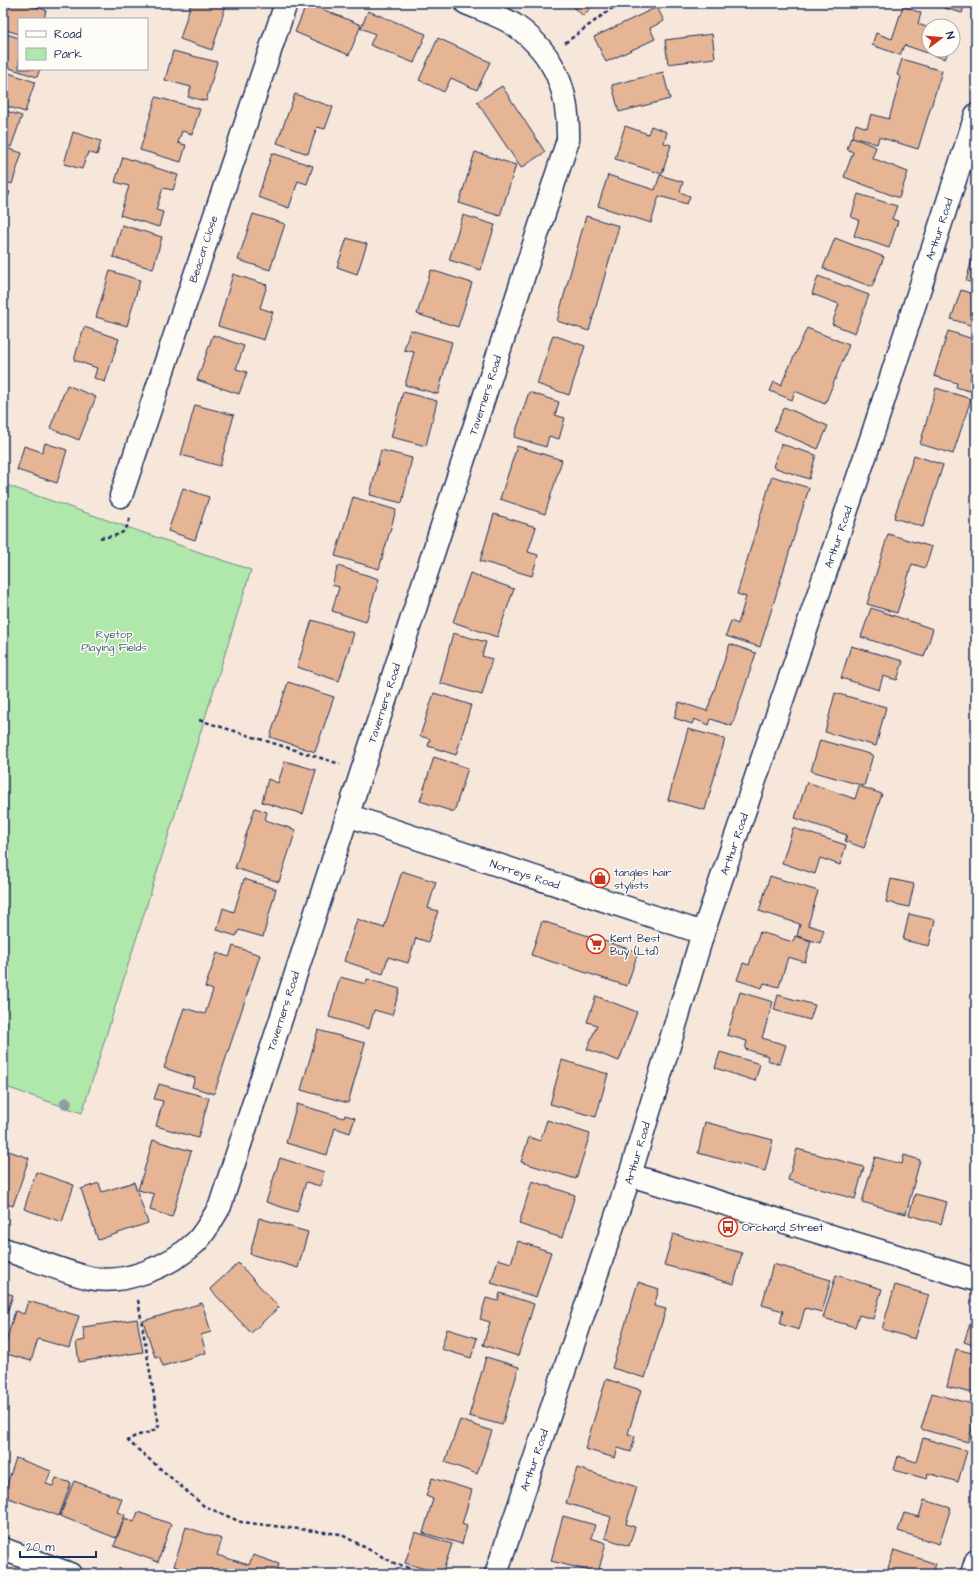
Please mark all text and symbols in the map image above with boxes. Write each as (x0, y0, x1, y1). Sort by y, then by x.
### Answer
legend (18, 18, 148, 70)
north arrow (921, 18, 961, 58)
text: Road (54, 26, 82, 43)
text: N (942, 30, 958, 41)
text: Park (54, 46, 82, 63)
street label: Arthur Road (922, 196, 957, 262)
street label: Beacon Close (186, 214, 221, 285)
street label: Taverners Road (466, 353, 506, 437)
street label: Arthur Road (821, 504, 856, 570)
park label: Ryetop Playing Fields (81, 627, 147, 656)
street label: Taverners Road (365, 661, 405, 745)
street label: Arthur Road (717, 811, 752, 877)
street label: Norreys Road (488, 856, 562, 894)
place label: tangles hair stylists (614, 865, 672, 894)
shop icon: tangles hair stylists (589, 867, 611, 889)
place label: Kent Best Buy (Ltd) (610, 931, 661, 960)
supermarket icon: Kent Best Buy (Ltd) (585, 933, 607, 955)
street label: Taverners Road (264, 969, 304, 1053)
street label: Arthur Road (621, 1120, 654, 1186)
bus stop icon: Orchard Street (717, 1216, 739, 1238)
place label: Orchard Street (742, 1220, 824, 1235)
street label: Arthur Road (517, 1427, 552, 1493)
scale bar (20, 1533, 96, 1559)
text: 20 m (26, 1539, 55, 1556)

